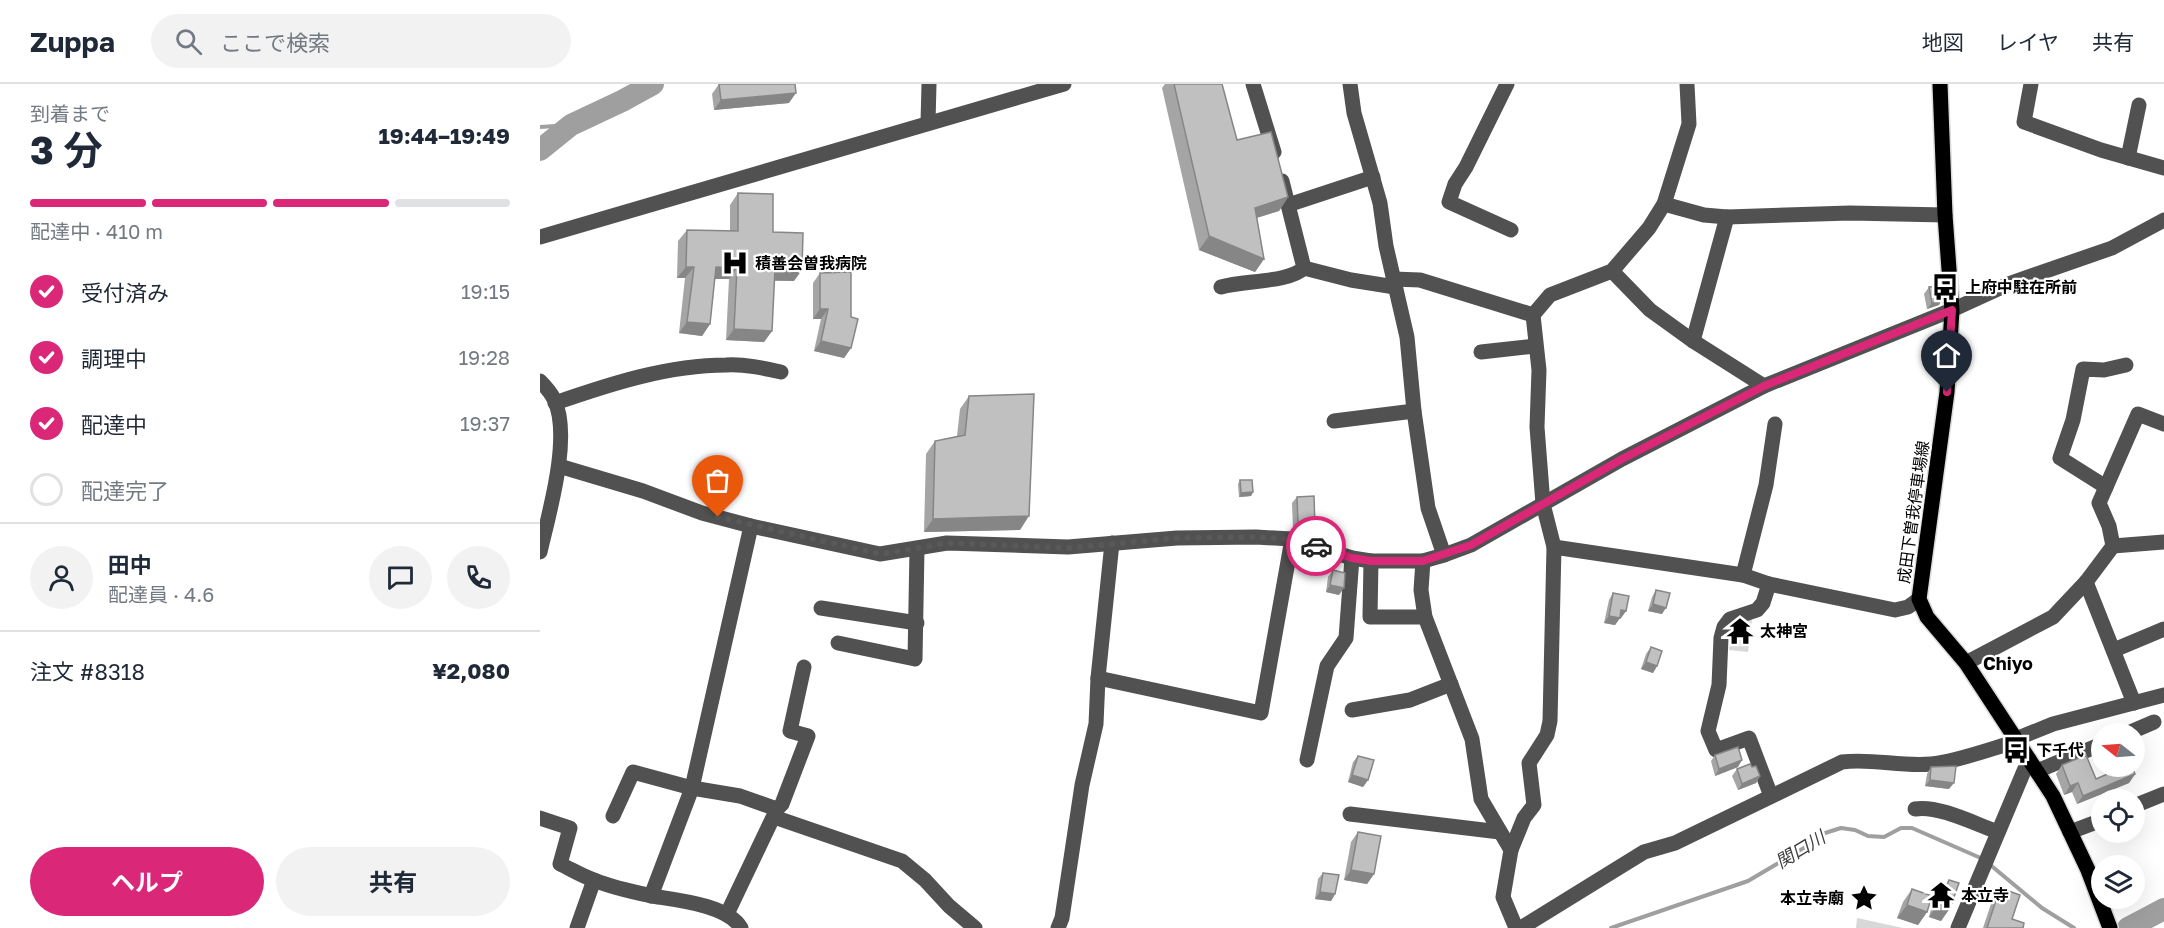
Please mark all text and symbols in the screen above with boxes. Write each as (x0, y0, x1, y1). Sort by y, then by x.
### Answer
search box (151, 14, 571, 68)
text: Zuppa (30, 25, 115, 58)
icon: search (172, 25, 205, 58)
text: ここで検索 (220, 29, 330, 56)
text: 地図 (1922, 29, 1964, 55)
text: レイヤ (1997, 29, 2059, 55)
text: 共有 (2092, 29, 2134, 55)
text: 到着まで (30, 101, 110, 125)
text: 19:44–19:49 (378, 122, 510, 149)
text: 3 分 (30, 126, 103, 173)
text: 配達中 · 410 m (30, 219, 163, 243)
hospital icon: 積善会曽我病院 (720, 248, 750, 278)
place label: 積善会曽我病院 (755, 253, 867, 273)
bus stop icon: 上府中駐在所前 (1930, 272, 1960, 302)
icon: check (30, 275, 63, 308)
place label: 上府中駐在所前 (1965, 277, 2077, 297)
text: 受付済み (81, 279, 169, 306)
text: 19:15 (461, 279, 510, 303)
pin (1921, 330, 1972, 392)
icon: home (1930, 339, 1963, 372)
icon: check (30, 341, 63, 374)
text: 調理中 (81, 345, 147, 372)
text: 19:28 (458, 345, 510, 369)
icon: check (30, 407, 63, 440)
text: 配達中 (81, 411, 147, 438)
text: 19:37 (460, 411, 510, 435)
street label: 成田下曽我停車場線 (1893, 439, 1933, 585)
pin (692, 455, 743, 517)
icon: bag (701, 464, 734, 497)
text: 配達完了 (81, 477, 169, 504)
courier (1286, 516, 1346, 576)
icon: car (1300, 530, 1333, 563)
button: person (30, 546, 93, 609)
button: chat (369, 546, 432, 609)
button: phone (447, 546, 510, 609)
text: 田中 (108, 551, 152, 578)
text: 配達員 · 4.6 (108, 582, 214, 606)
temple icon: 太神宮 (1725, 616, 1755, 646)
place label: 太神宮 (1760, 621, 1808, 641)
district label: Chiyo (1983, 652, 2033, 674)
text: ¥2,080 (432, 657, 510, 684)
text: 注文 #8318 (30, 658, 145, 685)
north arrow (2091, 723, 2145, 777)
map controls (2091, 723, 2145, 909)
bus stop icon: 下千代 (2001, 735, 2031, 765)
place label: 下千代 (2036, 740, 2084, 760)
button: locate (2091, 789, 2145, 843)
water label: 関口川 (1771, 825, 1831, 872)
button: ヘルプ (30, 847, 264, 916)
button: 共有 (276, 847, 510, 916)
button: layers (2091, 855, 2145, 909)
temple icon: 本立寺 (1926, 880, 1956, 910)
place icon: 本立寺廟 (1849, 883, 1879, 913)
place label: 本立寺 (1961, 885, 2009, 905)
place label: 本立寺廟 (1780, 888, 1844, 908)

